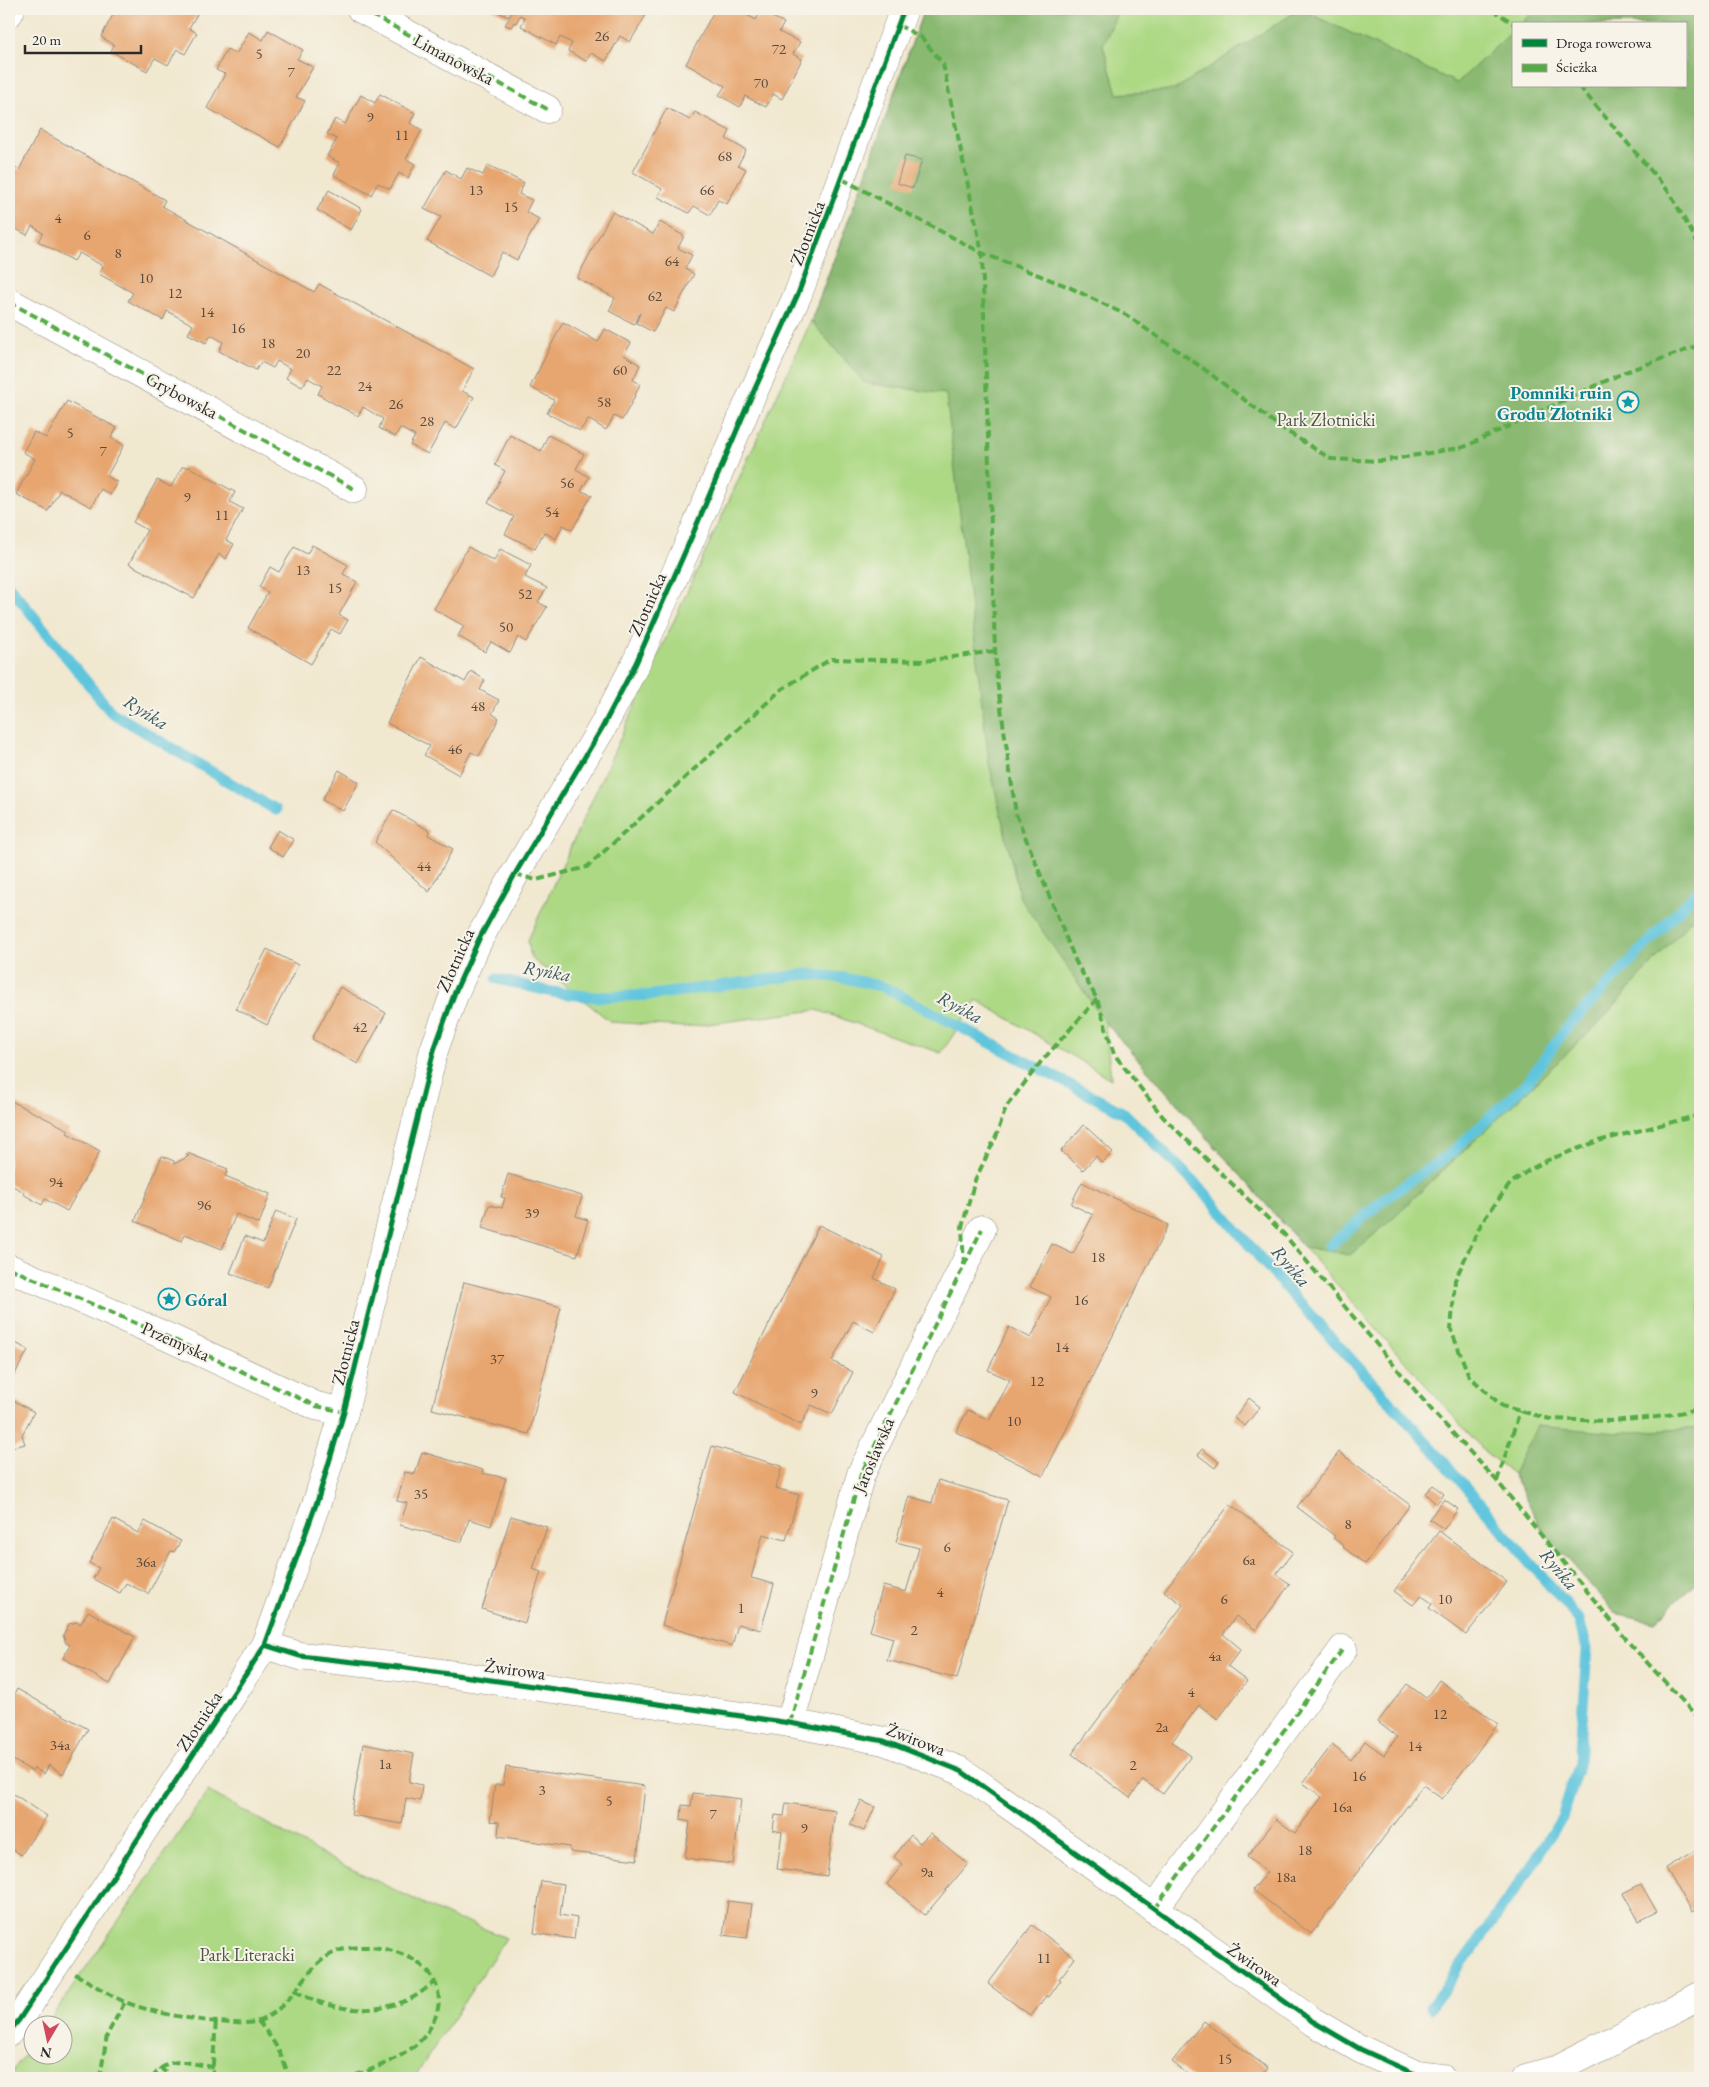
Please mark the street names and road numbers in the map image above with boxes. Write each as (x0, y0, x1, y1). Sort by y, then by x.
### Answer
street label: Limanowska (410, 28, 499, 90)
street label: Złotnicka (784, 197, 830, 269)
street label: Grybowska (142, 366, 223, 424)
street label: Złotnicka (623, 568, 672, 639)
street label: Złotnicka (431, 924, 480, 995)
street label: Przemyska (138, 1316, 214, 1367)
street label: Złotnicka (326, 1316, 364, 1387)
street label: Jarosławska (846, 1413, 899, 1498)
street label: Żwirowa (483, 1653, 548, 1685)
street label: Złotnicka (171, 1686, 227, 1755)
street label: Żwirowa (883, 1717, 950, 1761)
street label: Żwirowa (1223, 1937, 1287, 1992)

